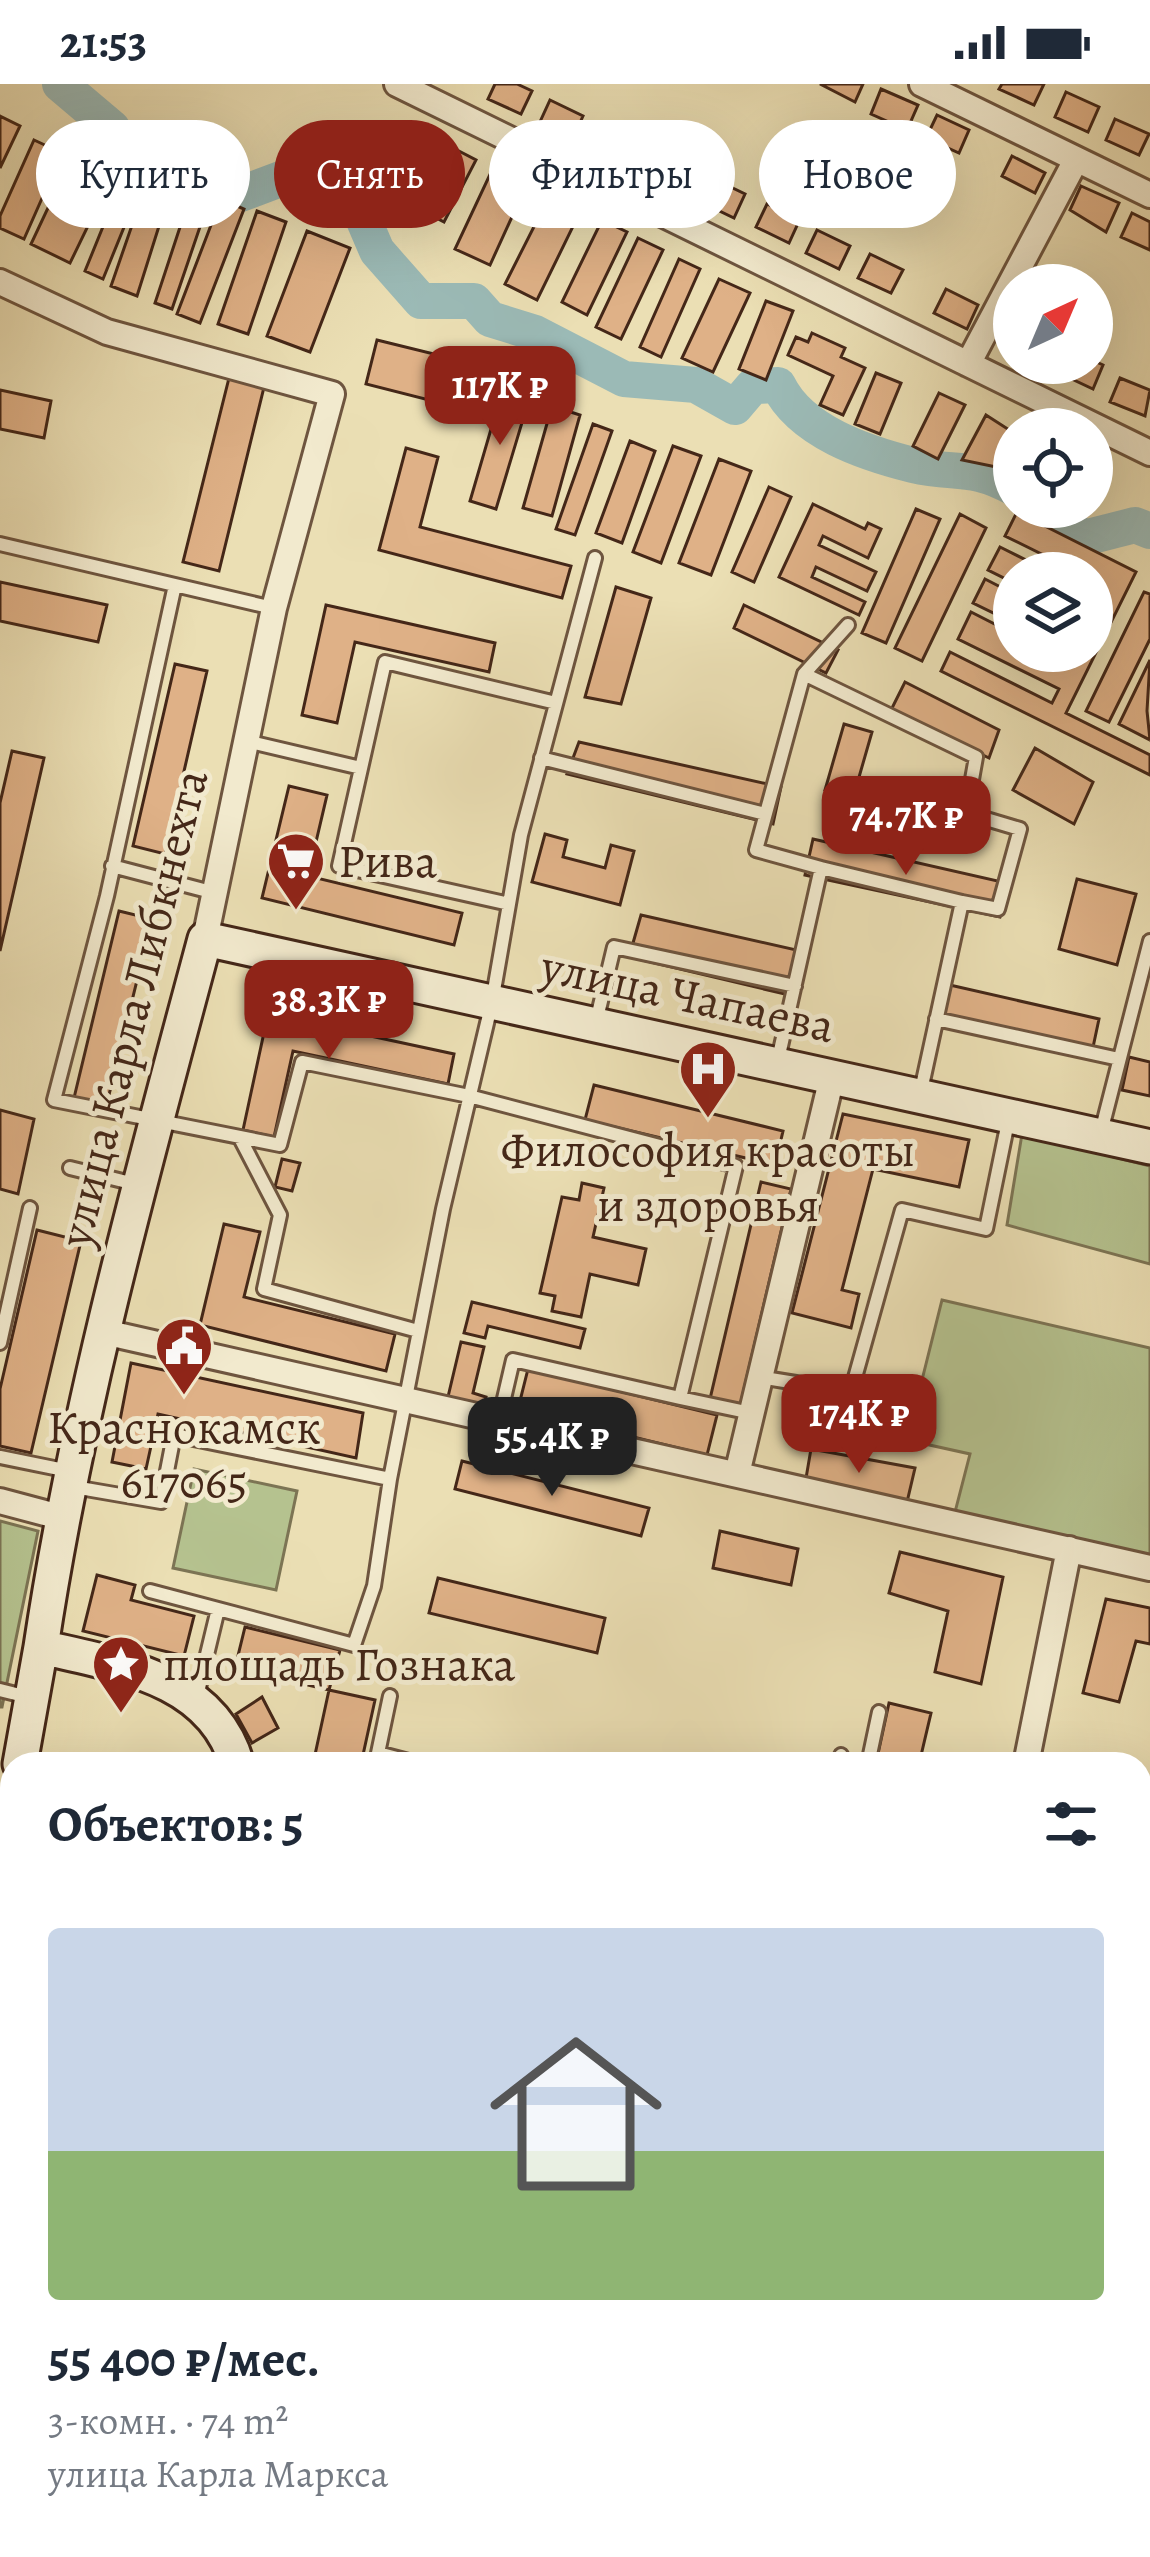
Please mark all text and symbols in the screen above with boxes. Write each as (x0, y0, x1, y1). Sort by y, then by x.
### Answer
text: 21:53 (60, 11, 147, 73)
chip: Купить (36, 120, 250, 228)
chip: Снять (274, 120, 465, 228)
chip: Фильтры (489, 120, 735, 228)
chip: Новое (759, 120, 956, 228)
north arrow (993, 264, 1113, 384)
map controls (993, 264, 1113, 672)
pin: 117K ₽ (402, 346, 598, 448)
text: 117K ₽ (452, 358, 548, 411)
button: locate (993, 408, 1113, 528)
button: layers (993, 552, 1113, 672)
street label: улица Карла Либкнехта (41, 762, 224, 1255)
pin: 74.7K ₽ (795, 776, 1017, 878)
text: 74.7K ₽ (849, 788, 963, 841)
place label: Рива (338, 828, 437, 894)
supermarket icon: Рива (265, 830, 327, 912)
street label: улица Чапаева (534, 933, 841, 1059)
pin: 38.3K ₽ (218, 960, 440, 1062)
text: 38.3K ₽ (271, 972, 387, 1025)
hospital icon: Философия красоты и здоровья (677, 1038, 739, 1120)
place label: Философия красоты и здоровья (501, 1117, 915, 1238)
public building icon: Краснокамск 617065 (153, 1315, 215, 1397)
pin: 174K ₽ (761, 1374, 957, 1476)
text: 174K ₽ (808, 1386, 910, 1439)
place label: Краснокамск 617065 (47, 1394, 321, 1515)
pin: 55.4K ₽ (441, 1397, 663, 1499)
text: 55.4K ₽ (495, 1409, 609, 1462)
place label: площадь Гознака (163, 1631, 515, 1697)
place icon: площадь Гознака (90, 1633, 152, 1715)
text: Объектов: 5 (48, 1789, 304, 1859)
icon: filters (1038, 1791, 1104, 1857)
icon: home (468, 2006, 684, 2222)
text: 55 400 ₽/мес. (48, 2324, 320, 2394)
text: 3-комн. · 74 m² (48, 2394, 288, 2447)
text: улица Карла Маркса (48, 2447, 388, 2500)

